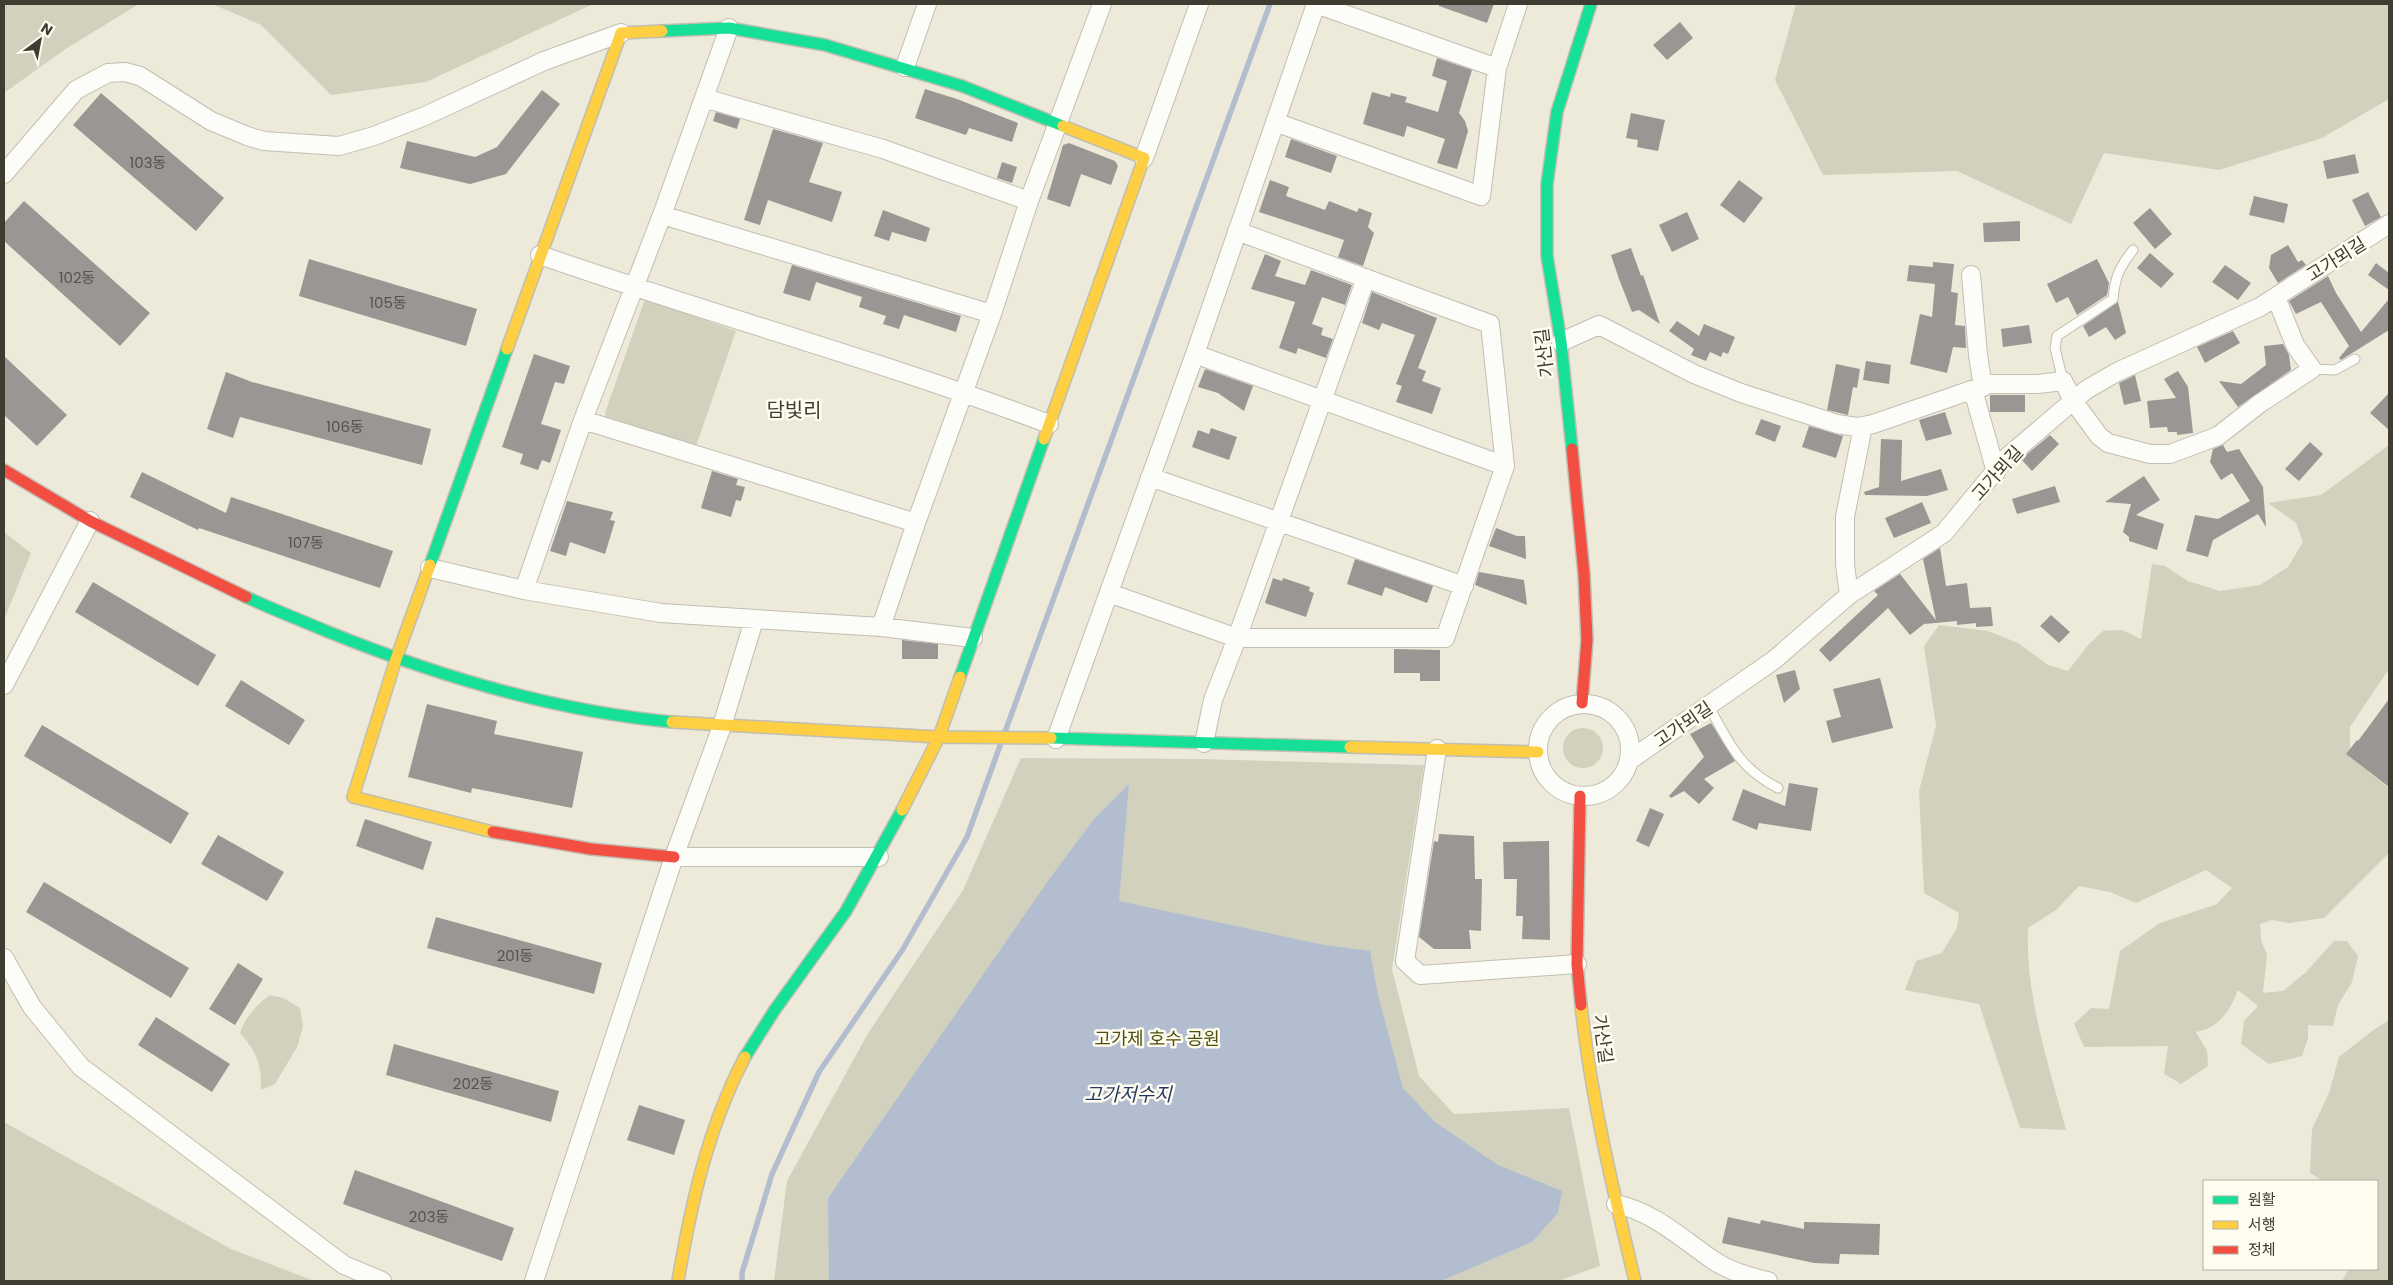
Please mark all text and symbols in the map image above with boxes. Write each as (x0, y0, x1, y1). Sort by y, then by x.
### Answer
north arrow (15, 15, 65, 65)
text: N (37, 18, 57, 40)
house number: 103동 (130, 152, 166, 173)
street label: 고가뫼길 (2301, 231, 2371, 287)
house number: 102동 (59, 267, 95, 288)
house number: 105동 (369, 292, 407, 313)
street label: 가산길 (1529, 327, 1559, 379)
district label: 담빛리 (766, 396, 822, 424)
house number: 106동 (326, 416, 364, 437)
street label: 고가뫼길 (1966, 440, 2028, 506)
house number: 107동 (288, 532, 324, 553)
street label: 고가뫼길 (1649, 695, 1717, 753)
house number: 201동 (497, 945, 533, 966)
street label: 가산길 (1587, 1013, 1619, 1065)
park label: 고가제 호수 공원 (1094, 1026, 1220, 1051)
house number: 202동 (453, 1073, 493, 1094)
water label: 고가저수지 (1084, 1081, 1173, 1108)
legend (2203, 1180, 2378, 1270)
text: 원활 (2248, 1189, 2276, 1210)
house number: 203동 (409, 1206, 449, 1227)
text: 서행 (2248, 1214, 2276, 1235)
text: 정체 (2248, 1239, 2276, 1260)

